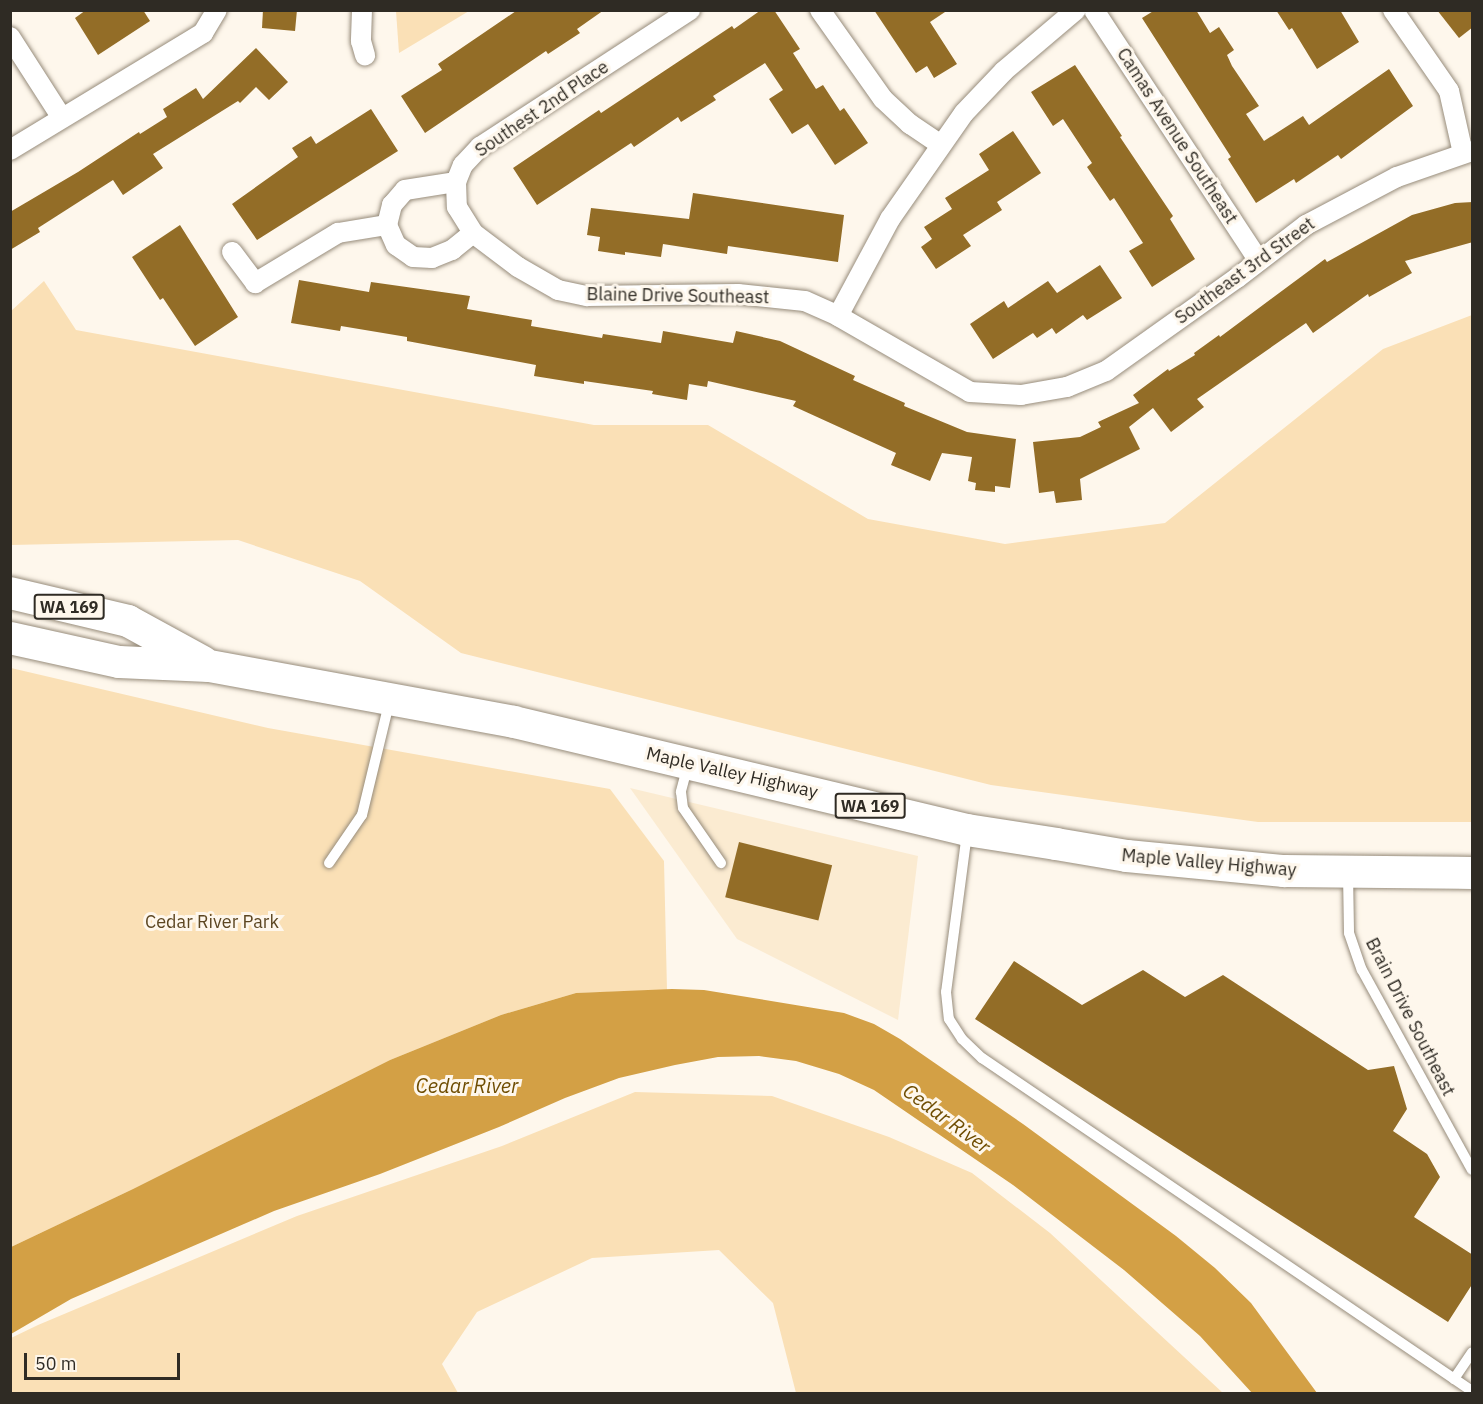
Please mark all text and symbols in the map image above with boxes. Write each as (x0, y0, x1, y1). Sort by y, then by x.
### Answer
street label: Camas Avenue Southeast (1112, 44, 1242, 228)
street label: Southest 2nd Place (471, 56, 613, 162)
street label: Southeast 3rd Street (1171, 213, 1319, 329)
street label: Blaine Drive Southeast (586, 284, 770, 308)
road number: WA 169 (33, 594, 105, 620)
street label: Maple Valley Highway (644, 743, 820, 803)
road number: WA 169 (834, 793, 906, 819)
street label: Maple Valley Highway (1121, 845, 1297, 881)
park label: Cedar River Park (145, 911, 279, 933)
street label: Brain Drive Southeast (1361, 934, 1459, 1100)
water label: Cedar River (416, 1073, 518, 1097)
water label: Cedar River (899, 1078, 995, 1158)
scale bar (27, 1341, 183, 1379)
text: 50 m (35, 1352, 77, 1375)

